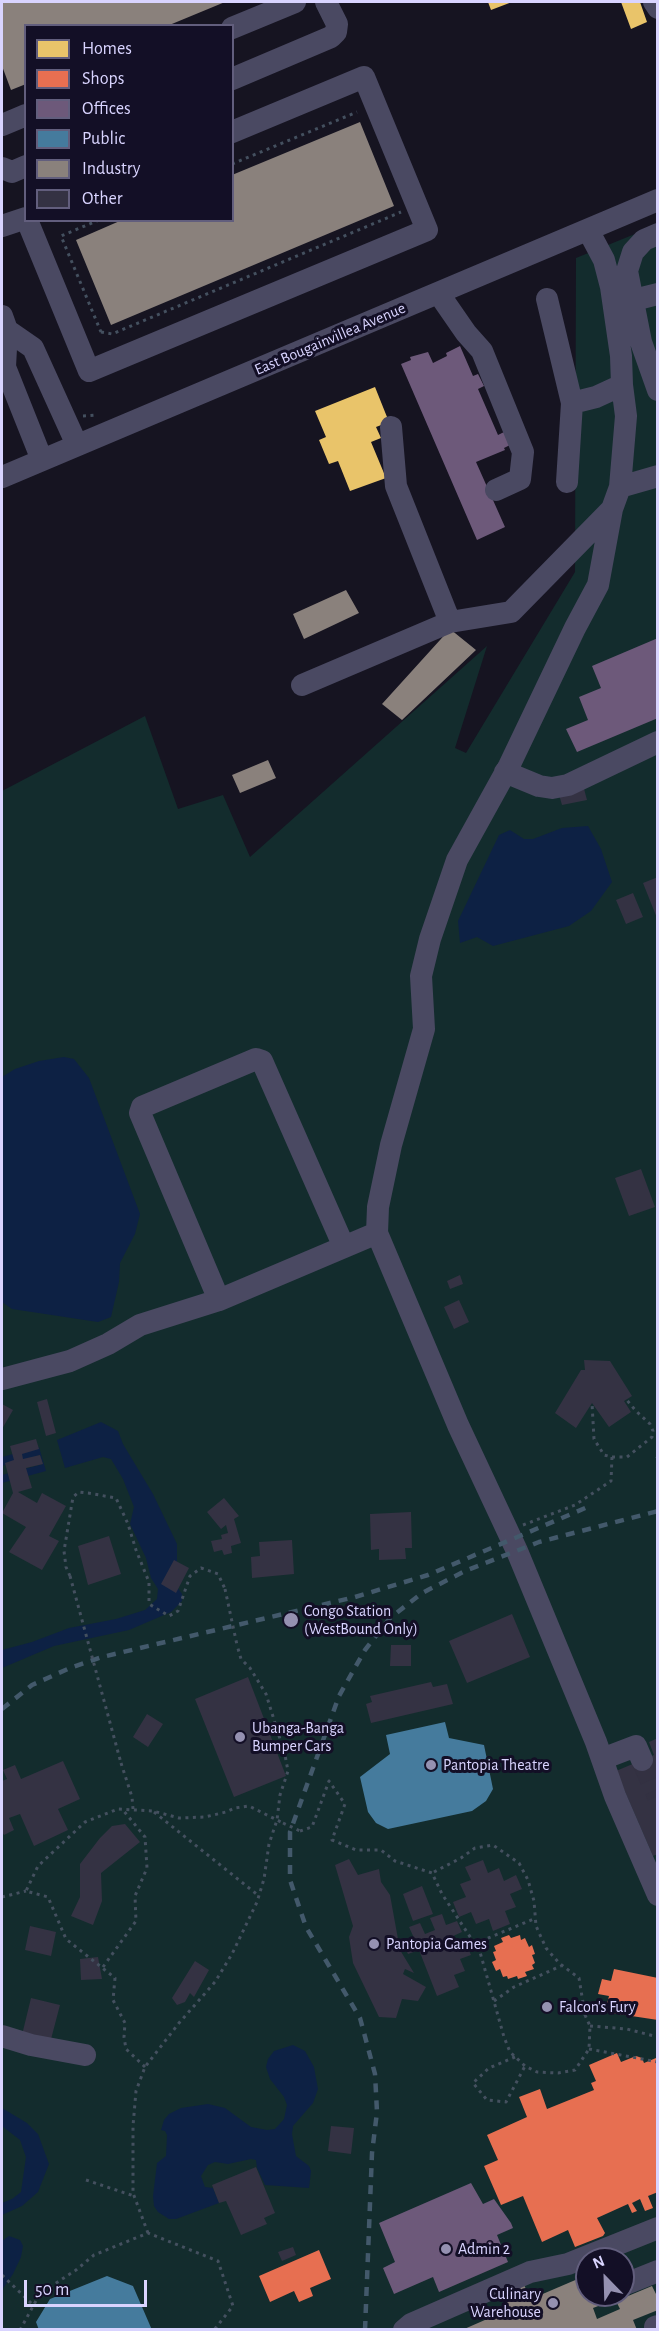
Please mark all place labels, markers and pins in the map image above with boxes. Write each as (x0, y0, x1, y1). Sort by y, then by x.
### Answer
place label: Congo Station (WestBound Only) (304, 1601, 418, 1639)
marker: Congo Station (WestBound Only) (282, 1611, 300, 1629)
place label: Ubanga-Banga Bumper Cars (252, 1718, 344, 1756)
marker: Ubanga-Banga Bumper Cars (233, 1730, 247, 1744)
place label: Pantopia Theatre (443, 1755, 550, 1775)
marker: Pantopia Theatre (424, 1758, 438, 1772)
place label: Pantopia Games (386, 1934, 487, 1954)
marker: Pantopia Games (367, 1937, 381, 1951)
place label: Falcon's Fury (559, 1997, 636, 2017)
marker: Falcon's Fury (540, 2000, 554, 2014)
place label: Admin 2 (458, 2239, 510, 2259)
marker: Admin 2 (439, 2242, 453, 2256)
place label: Culinary Warehouse (470, 2284, 541, 2322)
marker: Culinary Warehouse (546, 2296, 560, 2310)

